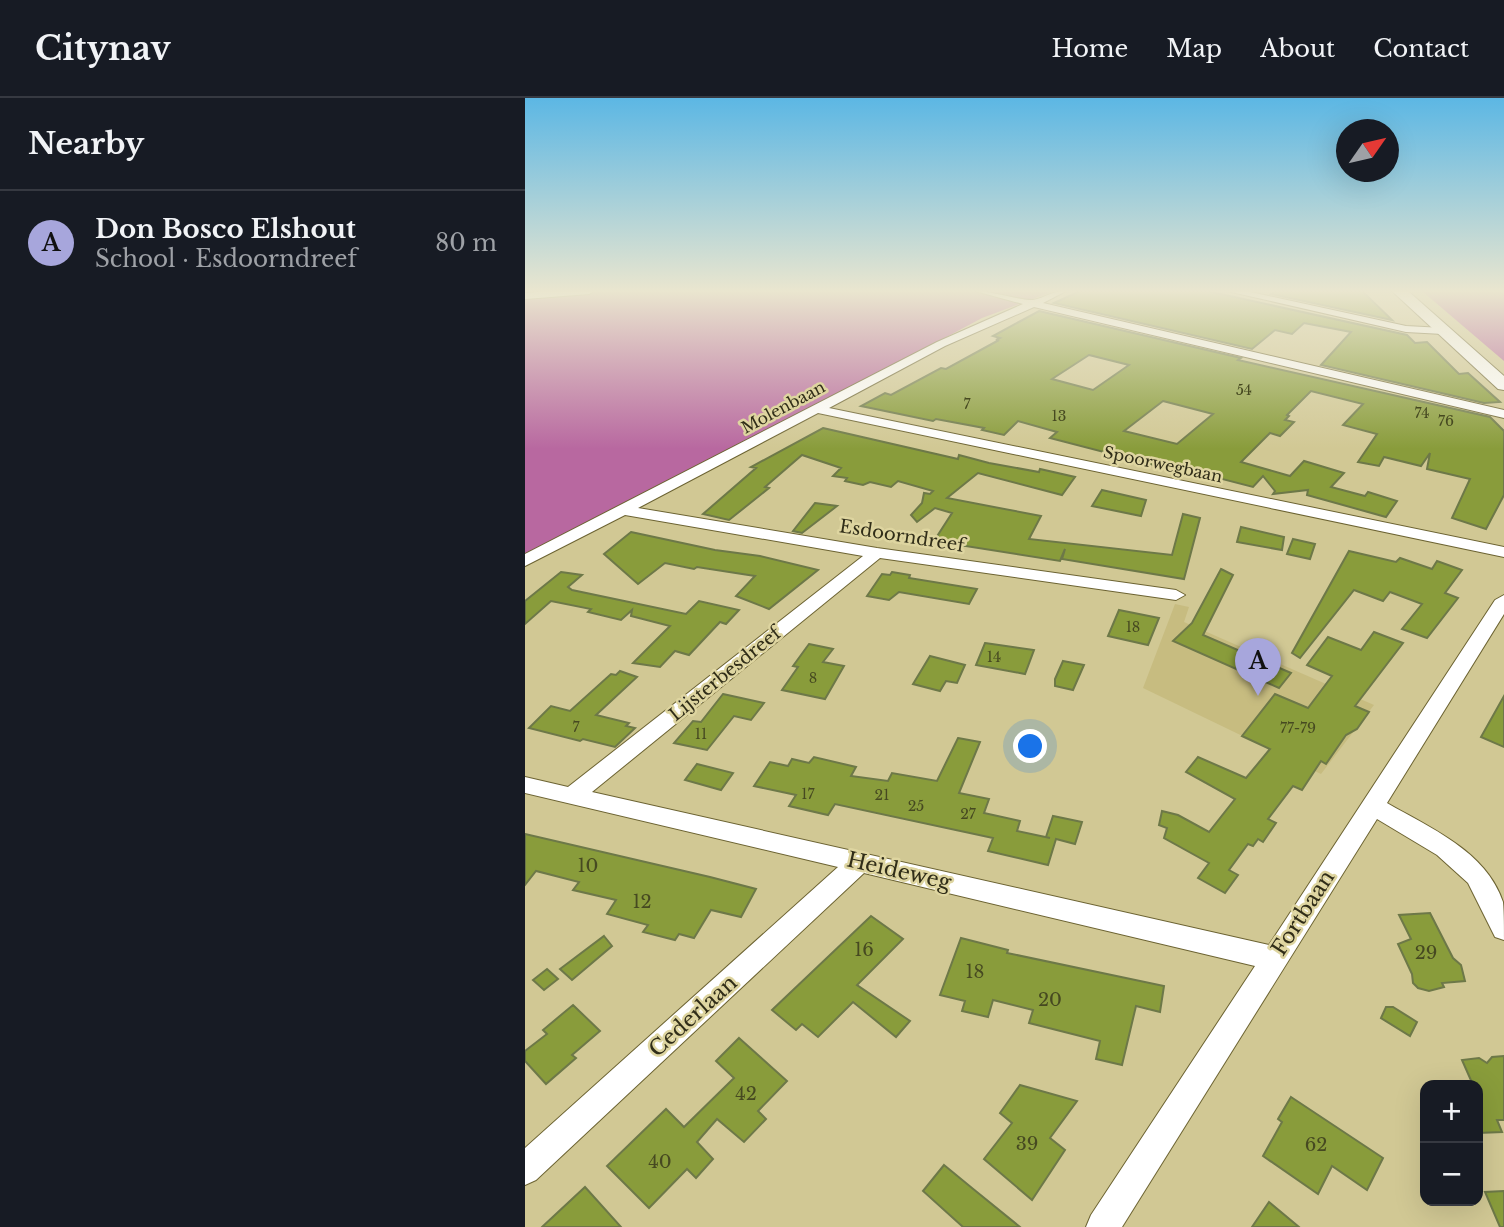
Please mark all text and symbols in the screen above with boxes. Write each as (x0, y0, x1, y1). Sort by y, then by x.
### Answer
text: Citynav (35, 28, 171, 69)
text: Home (1052, 34, 1128, 63)
text: Map (1166, 34, 1222, 63)
text: About (1260, 34, 1335, 63)
text: Contact (1373, 34, 1469, 63)
north arrow (1336, 119, 1399, 182)
text: Nearby (28, 125, 144, 162)
text: Don Bosco Elshout (95, 213, 356, 245)
text: A (42, 229, 60, 257)
text: 80 m (435, 229, 497, 257)
text: School · Esdoorndreef (95, 245, 357, 273)
street label: Molenbaan (738, 377, 828, 437)
house number: 54 (1236, 381, 1252, 399)
house number: 7 (963, 395, 971, 413)
house number: 74 (1415, 404, 1429, 422)
house number: 13 (1052, 407, 1066, 425)
house number: 76 (1438, 412, 1454, 430)
street label: Spoorwegbaan (1102, 442, 1224, 486)
street label: Esdoorndreef (838, 515, 969, 557)
house number: 18 (1126, 618, 1140, 636)
street label: Lijsterbesdreef (665, 621, 787, 726)
pin: A (1235, 638, 1281, 696)
house number: 14 (987, 648, 1001, 666)
house number: 8 (809, 669, 817, 687)
house number: 7 (572, 718, 580, 736)
house number: 77-79 (1280, 719, 1316, 737)
house number: 11 (695, 725, 707, 743)
your location (1013, 729, 1047, 763)
house number: 17 (801, 785, 816, 803)
house number: 21 (875, 786, 889, 804)
house number: 25 (908, 797, 924, 815)
house number: 27 (960, 805, 977, 823)
street label: Heideweg (844, 846, 954, 896)
house number: 10 (578, 855, 598, 877)
street label: Fortbaan (1266, 866, 1340, 960)
house number: 12 (632, 891, 652, 913)
house number: 16 (854, 939, 874, 961)
house number: 29 (1415, 942, 1437, 964)
house number: 18 (966, 961, 984, 983)
street label: Cederlaan (644, 970, 742, 1062)
house number: 20 (1038, 989, 1062, 1011)
map controls (1420, 1080, 1483, 1206)
button: + (1420, 1080, 1483, 1143)
house number: 42 (735, 1083, 757, 1105)
house number: 39 (1016, 1133, 1038, 1155)
house number: 62 (1305, 1134, 1327, 1156)
button: − (1420, 1143, 1483, 1206)
house number: 40 (648, 1151, 672, 1173)

